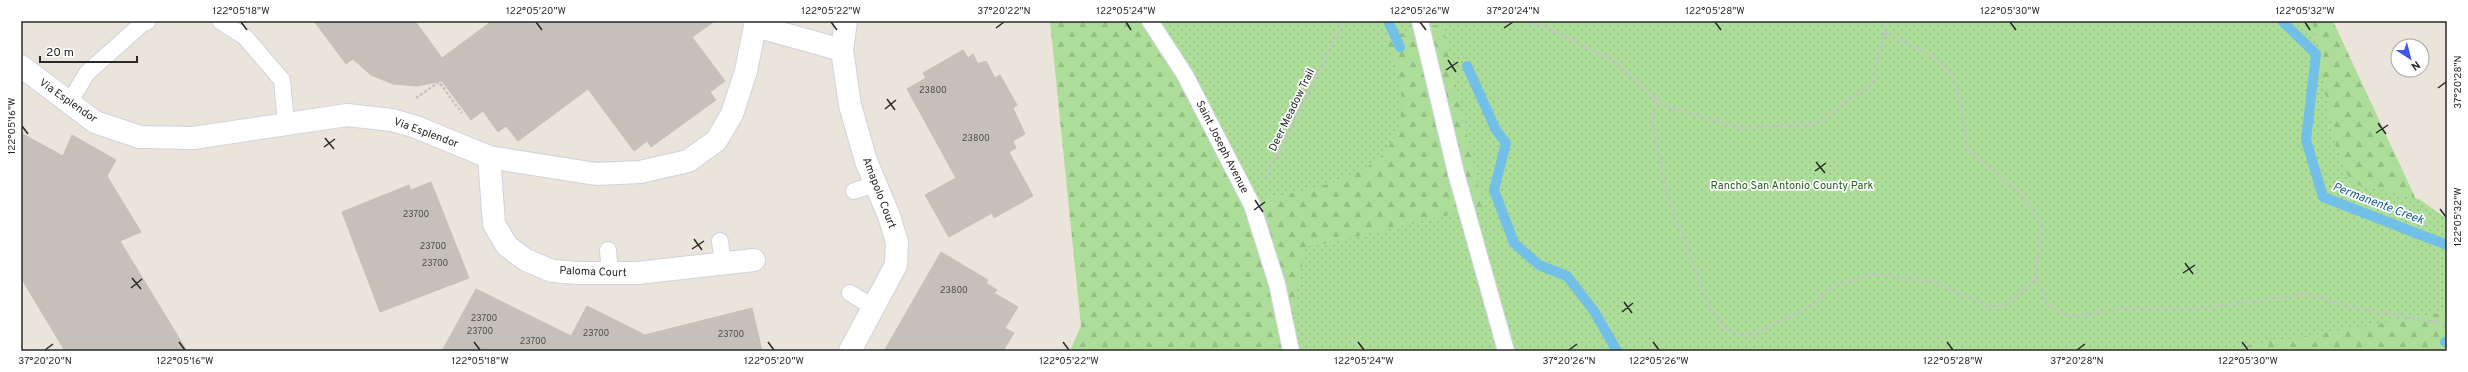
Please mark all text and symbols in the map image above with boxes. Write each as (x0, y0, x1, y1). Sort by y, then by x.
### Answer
text: 122°05'18"W (212, 5, 270, 18)
text: 122°05'20"W (506, 5, 566, 18)
text: 122°05'22"W (801, 5, 861, 18)
text: 37°20'22"N (977, 5, 1031, 18)
text: 122°05'24"W (1096, 5, 1156, 18)
text: 122°05'26"W (1390, 5, 1450, 18)
text: 37°20'24"N (1486, 5, 1540, 18)
text: 122°05'28"W (1685, 5, 1745, 18)
text: 122°05'30"W (1980, 5, 2040, 18)
text: 122°05'32"W (2275, 5, 2335, 18)
scale bar (40, 38, 137, 64)
north arrow (2390, 38, 2430, 78)
text: 20 m (46, 45, 74, 61)
text: 37°20'28"N (2452, 55, 2465, 109)
text: N (2408, 57, 2423, 73)
street label: Deer Meadow Trail (1266, 66, 1318, 154)
street label: Via Esplendor (36, 76, 100, 127)
house number: 23800 (919, 85, 947, 96)
text: 122°05'16"W (6, 98, 19, 154)
street label: Saint Joseph Avenue (1193, 98, 1252, 196)
street label: Via Esplendor (392, 115, 461, 151)
house number: 23800 (962, 133, 990, 144)
street label: Amapolo Court (859, 155, 899, 231)
park label: Rancho San Antonio County Park (1711, 179, 1874, 193)
water label: Permanente Creek (2330, 179, 2427, 229)
text: 122°05'32"W (2452, 187, 2465, 247)
house number: 23700 (403, 209, 430, 220)
house number: 23700 (420, 241, 447, 252)
house number: 23700 (422, 258, 449, 269)
street label: Paloma Court (559, 264, 627, 280)
house number: 23800 (940, 285, 968, 296)
house number: 23700 (471, 313, 498, 324)
house number: 23700 (467, 326, 494, 337)
house number: 23700 (583, 328, 610, 339)
house number: 23700 (718, 329, 745, 340)
house number: 23700 (520, 336, 547, 347)
text: 37°20'20"N (18, 355, 72, 368)
text: 122°05'16"W (157, 355, 213, 368)
text: 122°05'18"W (451, 355, 509, 368)
text: 122°05'20"W (744, 355, 804, 368)
text: 122°05'22"W (1039, 355, 1099, 368)
text: 122°05'24"W (1334, 355, 1394, 368)
text: 37°20'26"N (1542, 355, 1596, 368)
text: 122°05'26"W (1629, 355, 1689, 368)
text: 122°05'28"W (1923, 355, 1983, 368)
text: 37°20'28"N (2050, 355, 2104, 368)
text: 122°05'30"W (2218, 355, 2278, 368)

